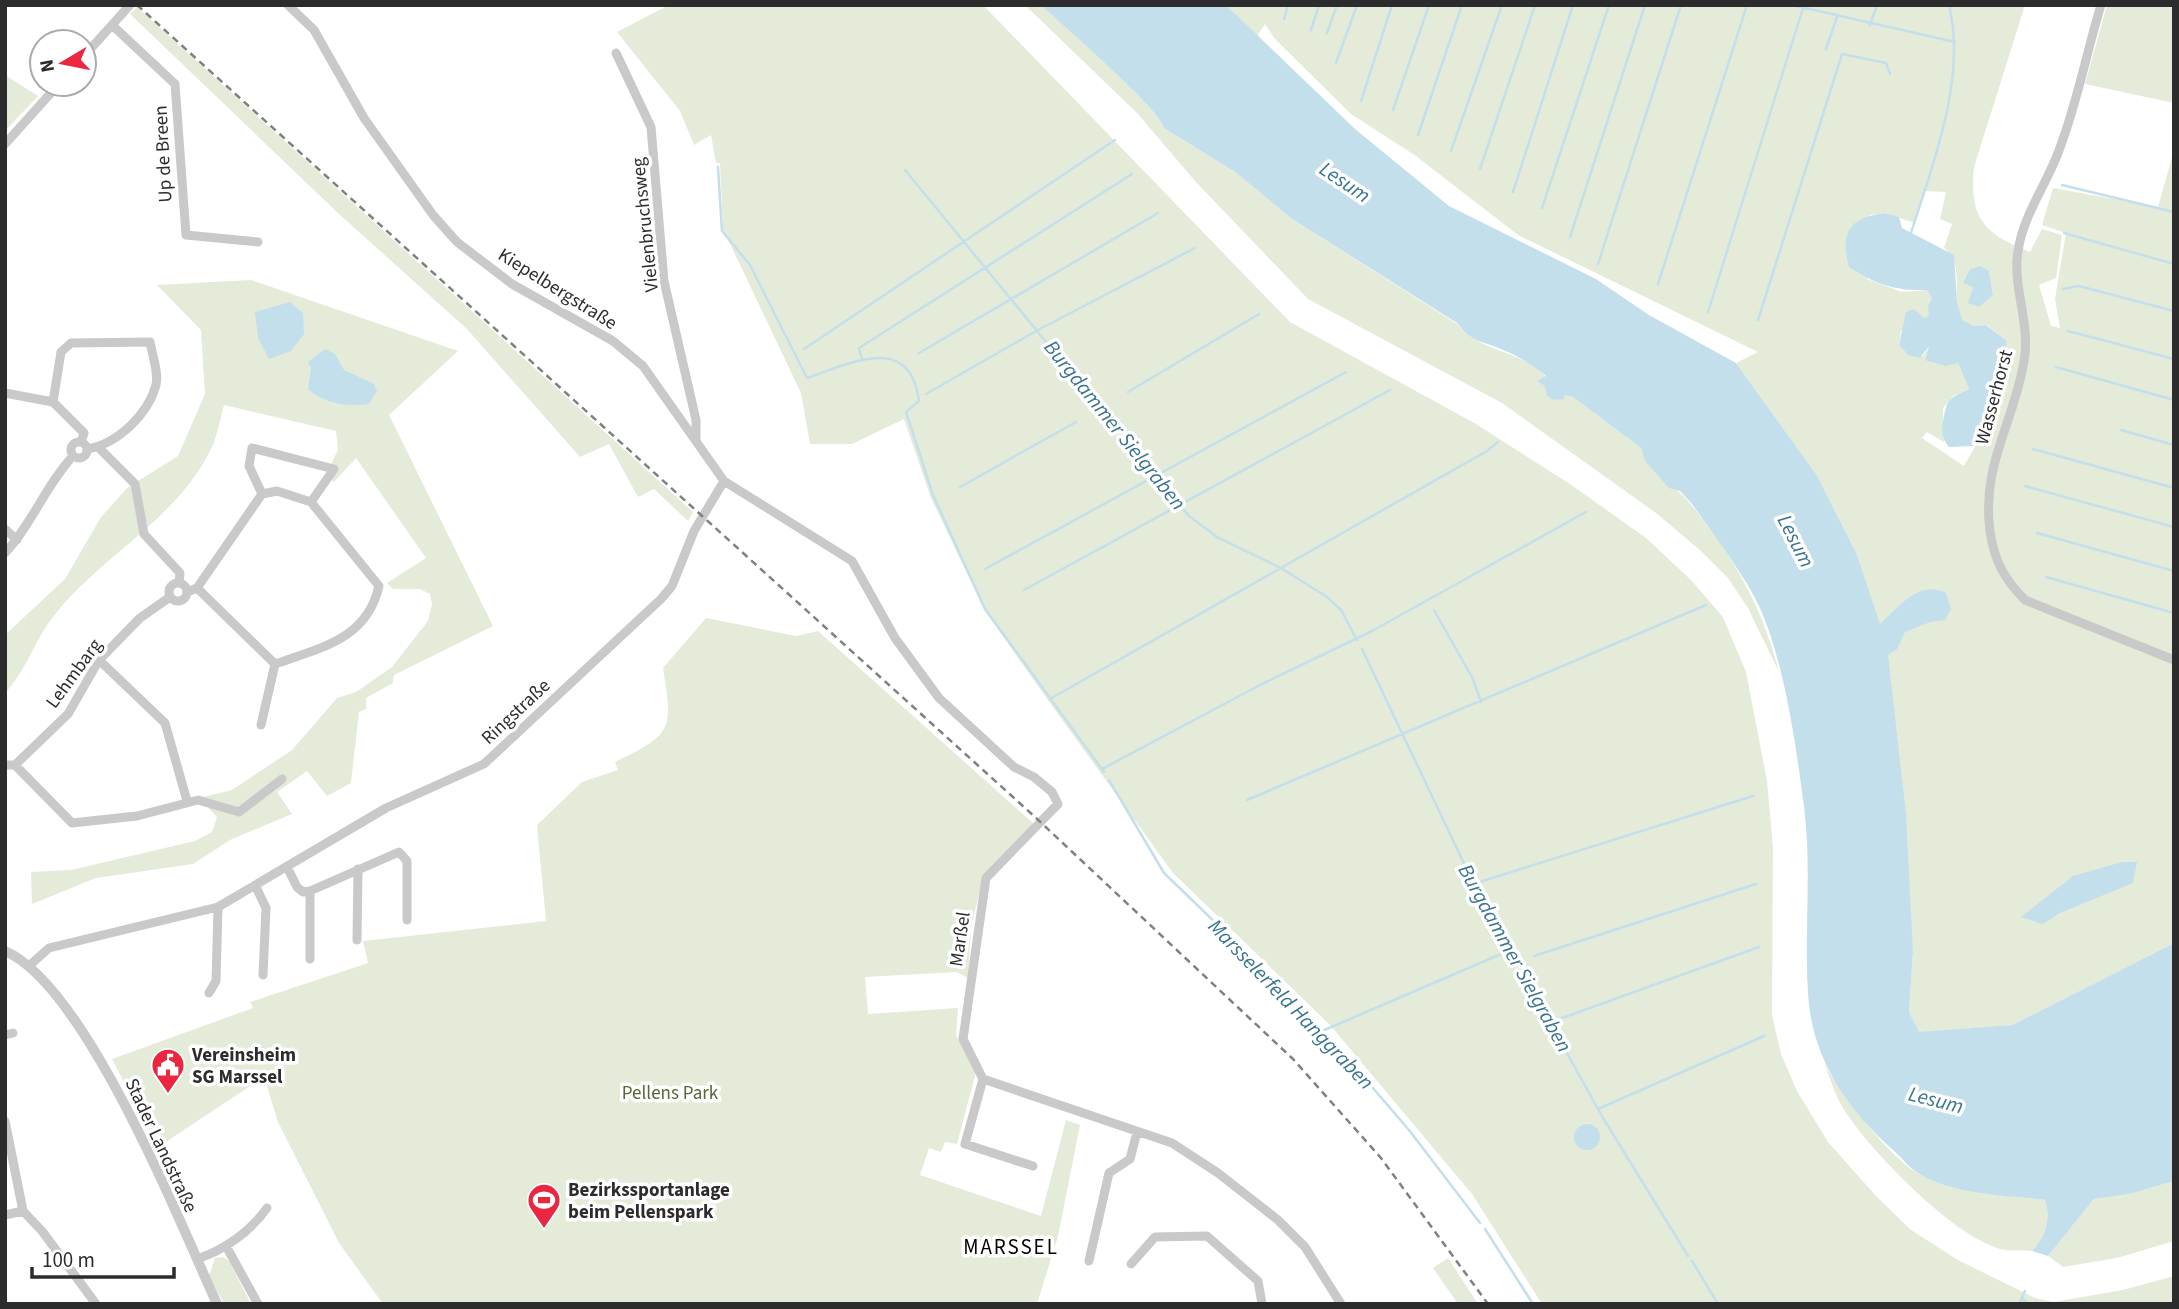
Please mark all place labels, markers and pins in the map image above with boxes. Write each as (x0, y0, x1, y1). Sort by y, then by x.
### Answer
place label: Vereinsheim SG Marssel (191, 1042, 296, 1091)
public building icon: Vereinsheim SG Marssel (149, 1046, 187, 1095)
place label: Bezirkssportanlage beim Pellenspark (568, 1177, 730, 1226)
sports icon: Bezirkssportanlage beim Pellenspark (525, 1181, 563, 1230)

